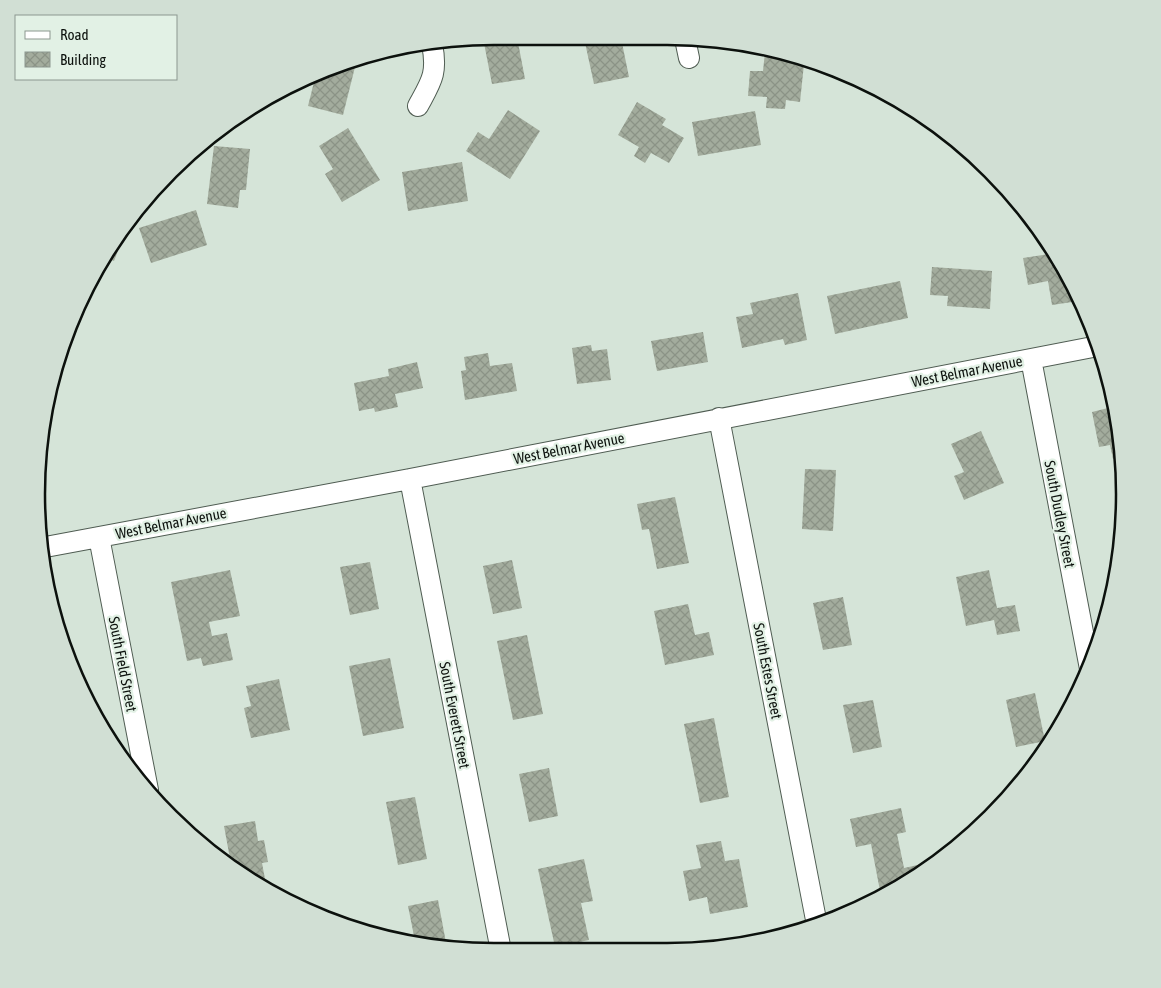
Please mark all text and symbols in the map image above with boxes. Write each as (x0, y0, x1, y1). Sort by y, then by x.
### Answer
legend (15, 15, 178, 80)
text: Road (60, 26, 89, 43)
text: Building (60, 51, 106, 68)
street label: West Belmar Avenue (910, 352, 1024, 390)
street label: West Belmar Avenue (512, 429, 626, 467)
street label: South Dudley Street (1041, 459, 1079, 569)
street label: West Belmar Avenue (114, 504, 228, 542)
street label: South Field Street (105, 615, 141, 713)
street label: South Estes Street (750, 622, 786, 720)
street label: South Everett Street (436, 660, 474, 770)

